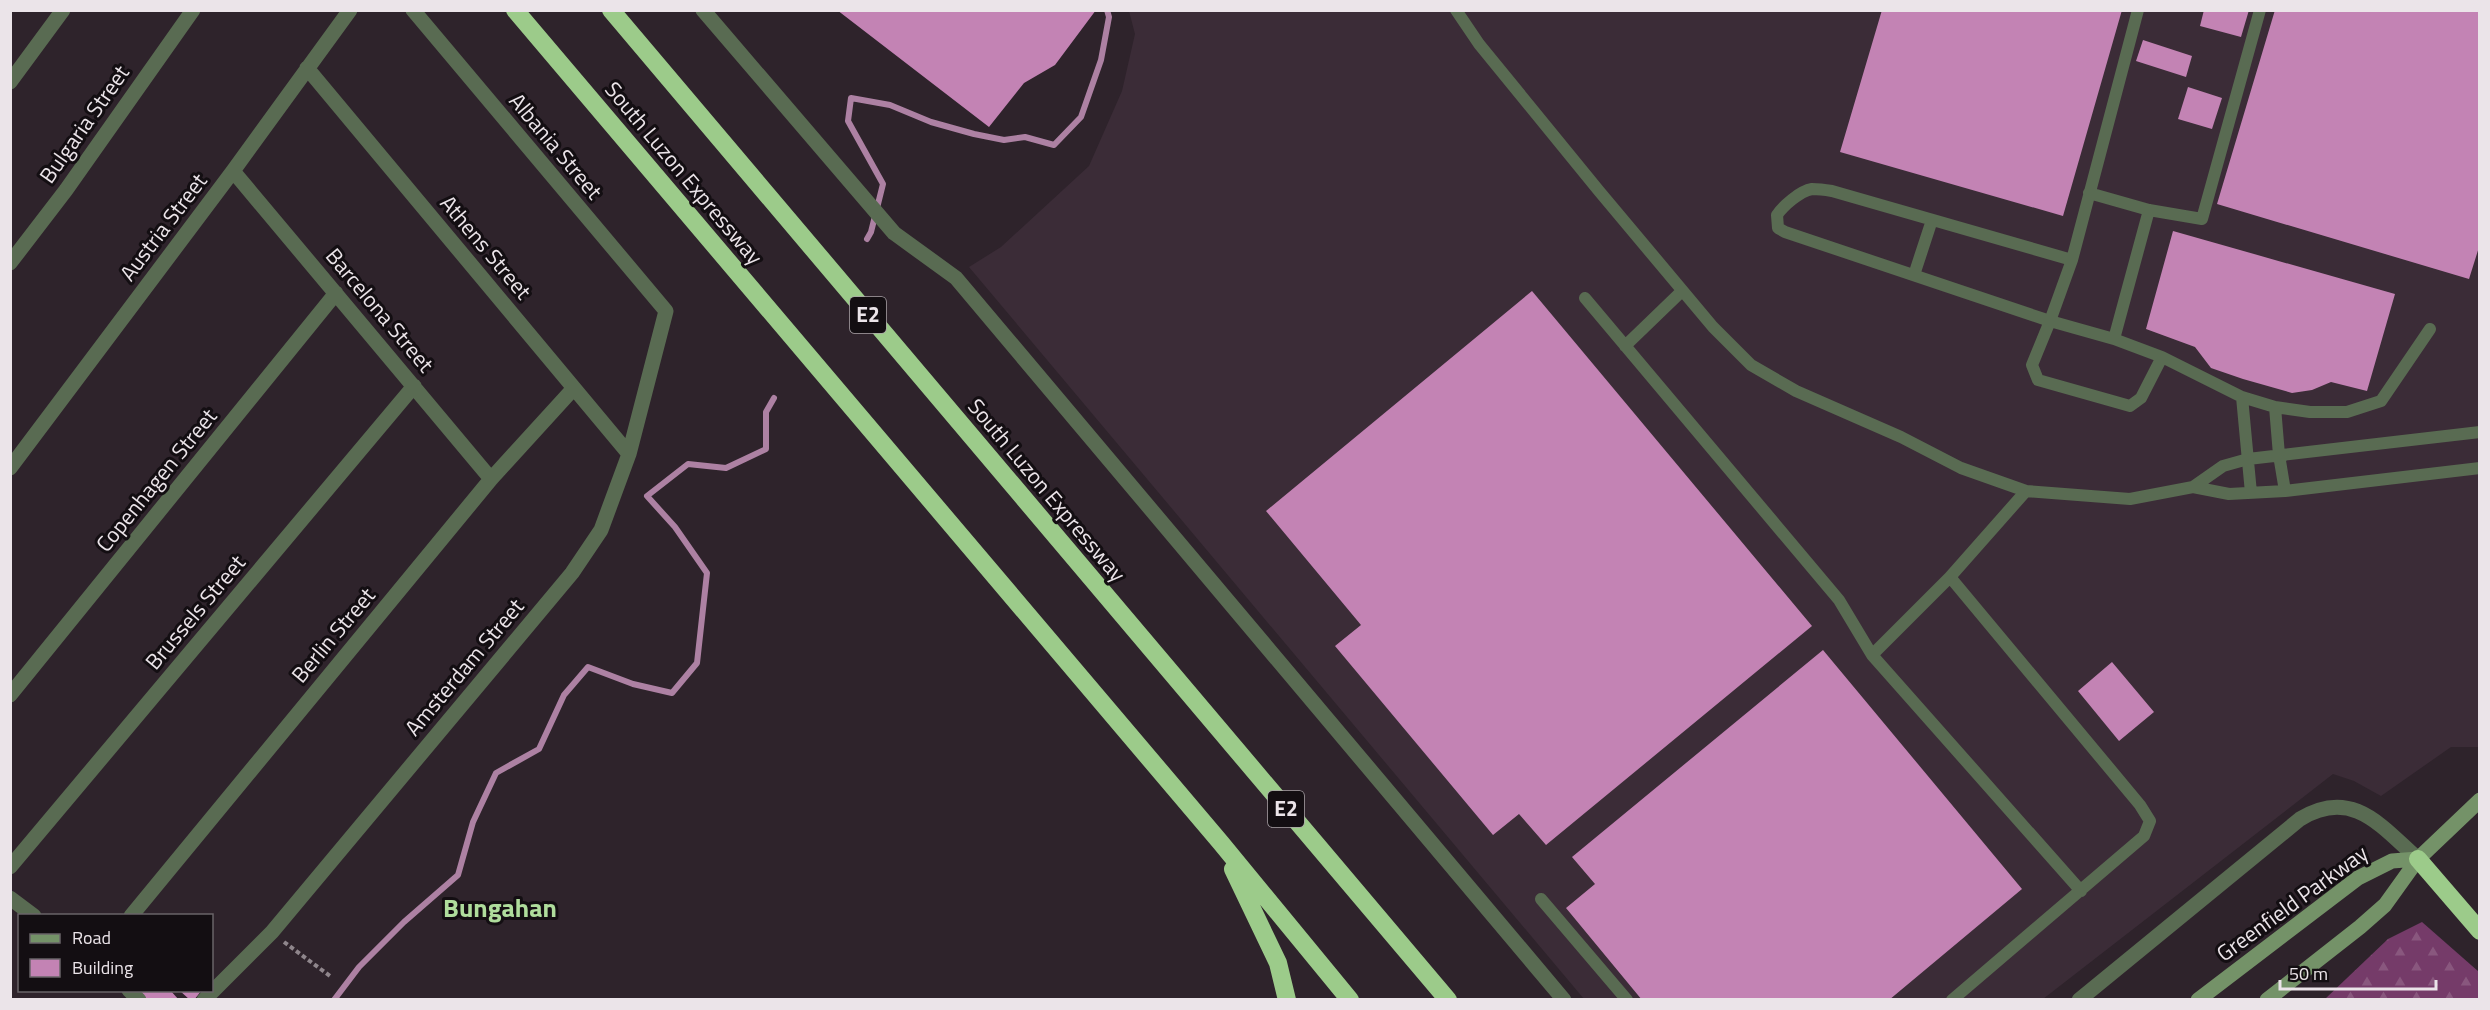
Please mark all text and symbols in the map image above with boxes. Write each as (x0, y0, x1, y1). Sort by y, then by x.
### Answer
street label: Bulgaria Street (31, 58, 138, 190)
street label: South Luzon Expressway (597, 74, 771, 273)
street label: Albania Street (501, 85, 611, 207)
street label: Austria Street (111, 166, 215, 288)
street label: Athens Street (432, 187, 540, 307)
street label: Barcelona Street (318, 240, 443, 380)
road number: E2 (850, 297, 886, 333)
street label: South Luzon Expressway (960, 391, 1134, 590)
street label: Copenhagen Street (87, 401, 225, 559)
street label: Brussels Street (137, 547, 254, 677)
street label: Berlin Street (283, 580, 383, 690)
street label: Amsterdam Street (396, 591, 532, 743)
road number: E2 (1268, 791, 1304, 827)
street label: Greenfield Parkway (2209, 836, 2375, 970)
district label: Bungahan (443, 888, 557, 927)
legend (18, 914, 213, 992)
text: Road (72, 924, 111, 951)
scale bar (2280, 953, 2436, 991)
text: Building (72, 954, 133, 981)
text: 50 m (2289, 960, 2328, 987)

